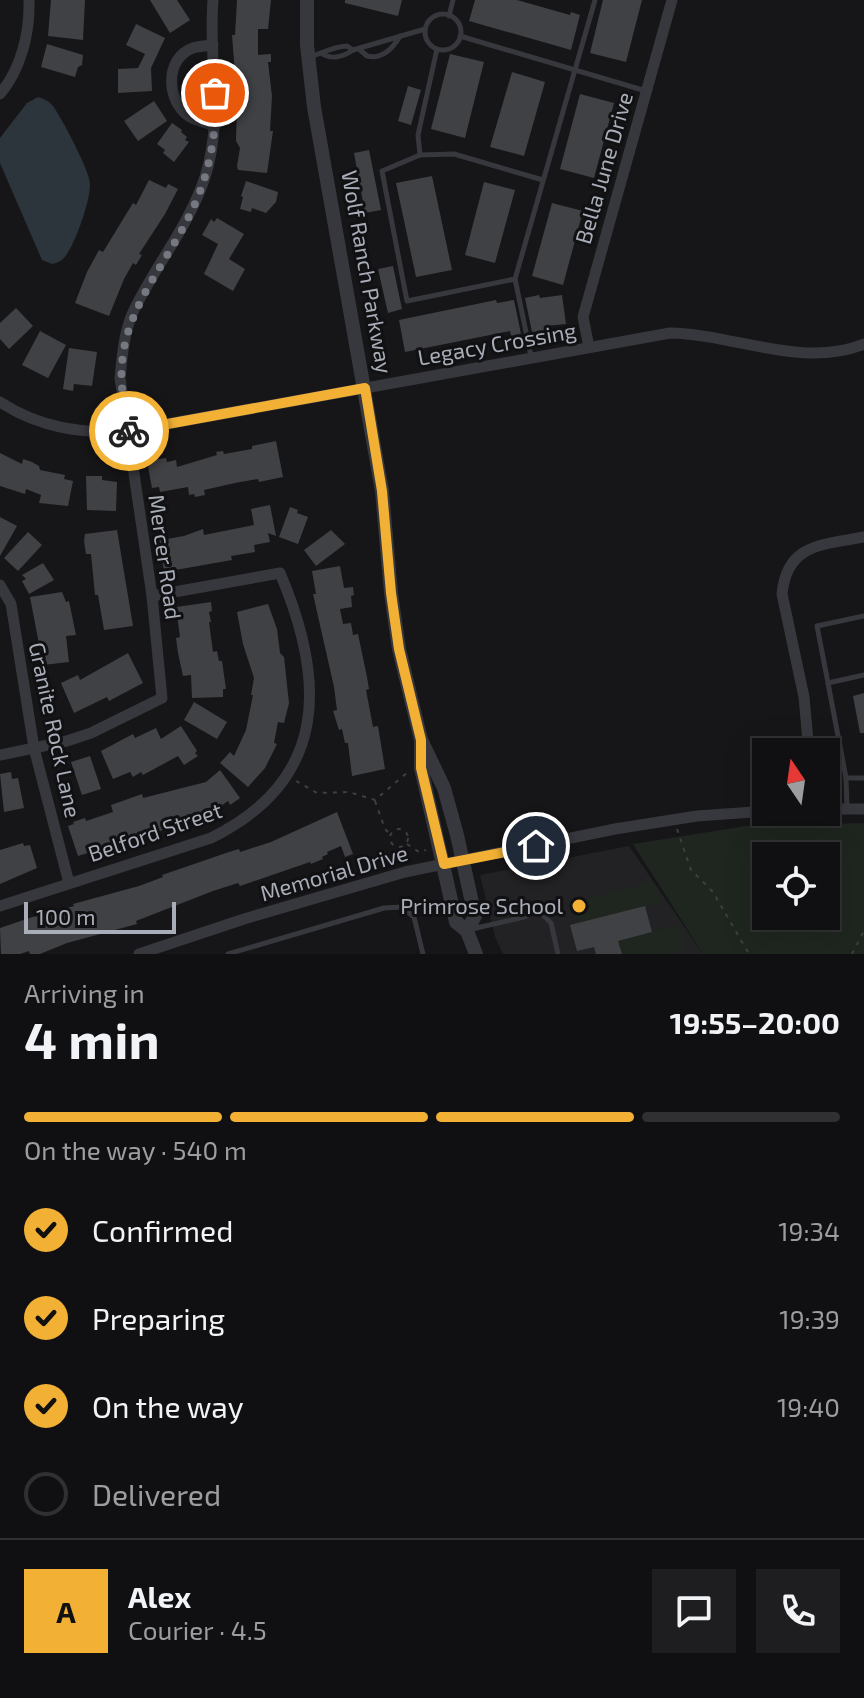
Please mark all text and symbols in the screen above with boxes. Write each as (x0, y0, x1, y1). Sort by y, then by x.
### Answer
pin (181, 59, 249, 127)
icon: bag (193, 71, 237, 115)
street label: Bella June Drive (569, 89, 637, 247)
street label: Wolf Ranch Parkway (337, 168, 399, 376)
street label: Legacy Crossing (415, 316, 578, 370)
courier (89, 391, 169, 471)
icon: bike (107, 409, 151, 453)
street label: Mercer Road (144, 493, 188, 621)
street label: Granite Rock Lane (25, 640, 87, 820)
north arrow (752, 738, 840, 826)
map controls (752, 738, 840, 930)
street label: Belford Street (84, 796, 225, 866)
pin (502, 812, 570, 880)
icon: home (514, 824, 558, 868)
street label: Memorial Drive (257, 839, 411, 906)
button: locate (752, 842, 840, 930)
place label: Primrose School (400, 892, 563, 918)
marker: Primrose School (570, 897, 588, 915)
scale bar (24, 898, 176, 934)
text: 100 m (36, 903, 95, 929)
text: Arriving in (24, 977, 145, 1008)
text: 19:55–20:00 (670, 1004, 840, 1040)
text: 4 min (24, 1007, 160, 1069)
text: On the way · 540 m (24, 1134, 247, 1165)
icon: check (24, 1208, 68, 1252)
text: Confirmed (92, 1212, 233, 1248)
text: 19:34 (778, 1215, 840, 1246)
icon: check (24, 1296, 68, 1340)
text: Preparing (92, 1300, 225, 1336)
text: 19:39 (779, 1303, 840, 1334)
icon: check (24, 1384, 68, 1428)
text: On the way (92, 1388, 244, 1424)
text: 19:40 (777, 1391, 840, 1422)
text: Delivered (92, 1476, 221, 1512)
button: chat (652, 1569, 736, 1653)
button: phone (756, 1569, 840, 1653)
text: Alex (128, 1578, 191, 1614)
text: A (56, 1593, 76, 1629)
text: Courier · 4.5 (128, 1614, 267, 1645)

